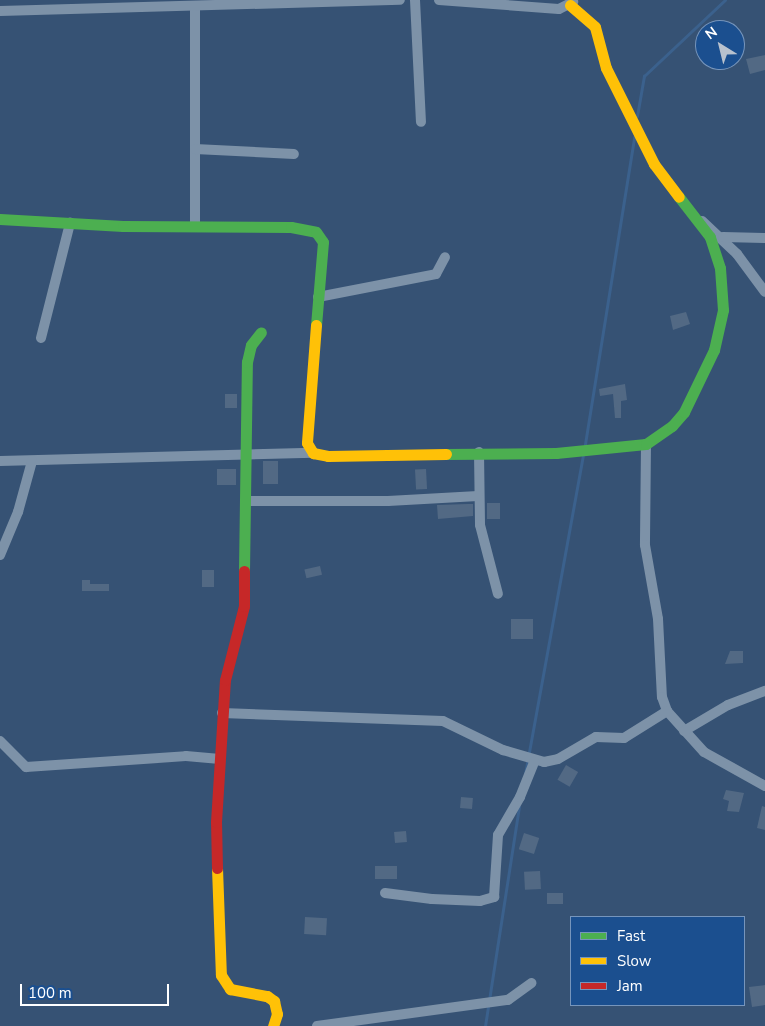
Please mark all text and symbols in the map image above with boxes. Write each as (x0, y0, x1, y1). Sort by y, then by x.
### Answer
north arrow (695, 20, 745, 70)
text: N (702, 23, 721, 44)
legend (570, 916, 745, 1006)
text: Fast (617, 926, 645, 946)
text: Slow (617, 951, 651, 971)
scale bar (22, 974, 171, 1006)
text: Jam (617, 976, 643, 996)
text: 100 m (28, 983, 72, 1003)

